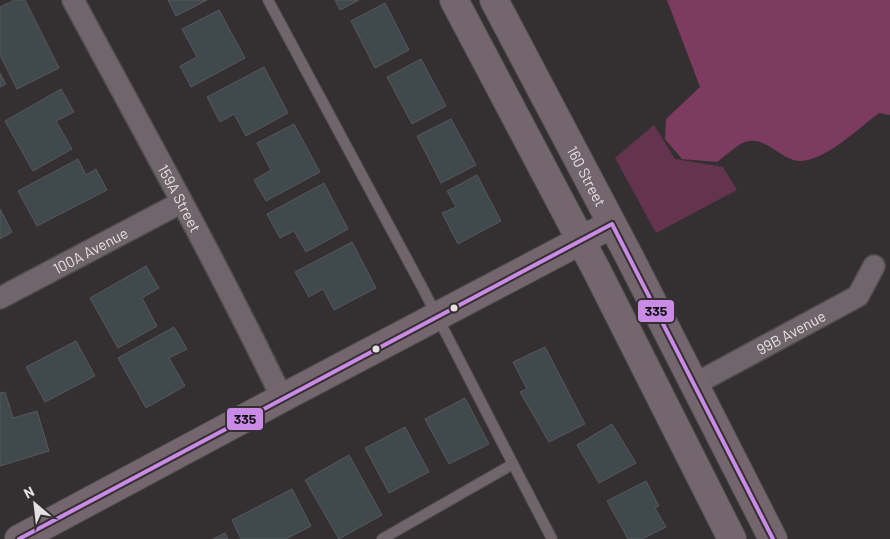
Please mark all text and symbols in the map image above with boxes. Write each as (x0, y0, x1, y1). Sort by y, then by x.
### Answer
street label: 160 Street (564, 143, 610, 209)
street label: 159A Street (154, 161, 205, 235)
street label: 100A Avenue (50, 223, 131, 278)
line badge: 335 (637, 299, 675, 323)
text: 335 (645, 302, 668, 319)
unlabelled marker (449, 303, 459, 313)
street label: 99B Avenue (753, 306, 829, 358)
unlabelled marker (371, 344, 381, 354)
line badge: 335 (226, 407, 264, 431)
text: 335 (234, 410, 257, 427)
north arrow (10, 479, 60, 529)
text: N (21, 482, 37, 502)

